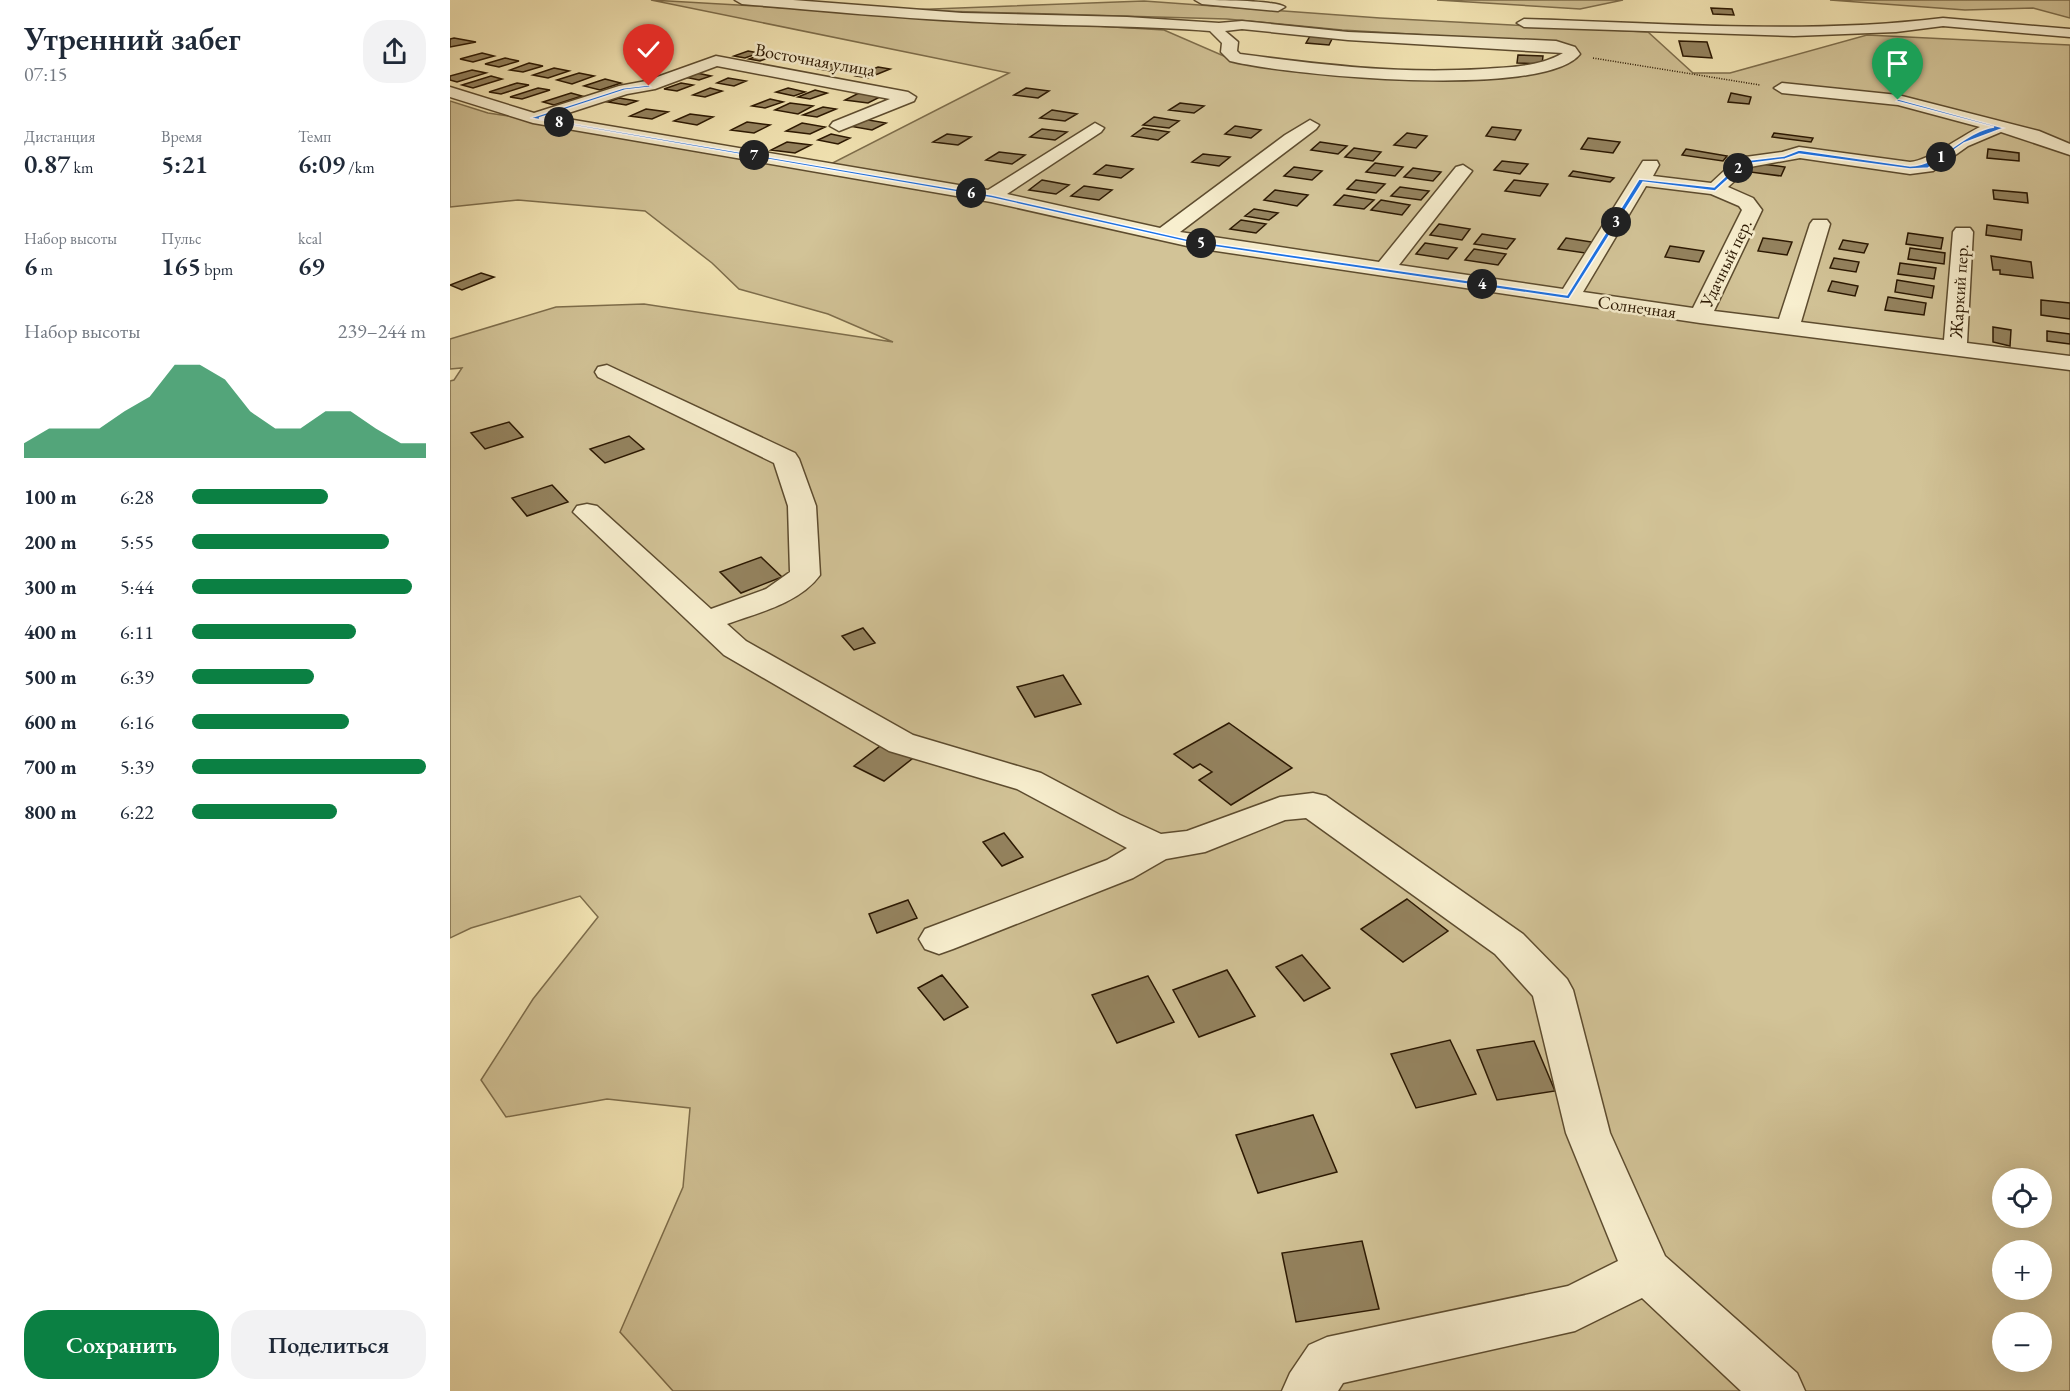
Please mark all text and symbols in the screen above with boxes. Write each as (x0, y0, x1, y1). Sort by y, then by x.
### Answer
text: Утренний забег (24, 17, 241, 60)
button: share (363, 20, 426, 83)
pin (623, 24, 674, 86)
icon: check (632, 33, 665, 66)
street label: Восточная улица (753, 38, 878, 82)
pin (1872, 38, 1923, 100)
icon: arrive (1881, 47, 1914, 80)
text: 07:15 (24, 61, 67, 87)
pin: 8 (544, 107, 574, 137)
text: 8 (555, 111, 563, 132)
text: Дистанция (24, 126, 95, 147)
text: Время (161, 126, 202, 147)
text: Темп (298, 126, 331, 147)
pin: 7 (739, 140, 769, 170)
pin: 1 (1926, 142, 1956, 172)
text: 7 (750, 144, 758, 165)
text: 1 (1937, 146, 1945, 167)
text: 0.87 (24, 147, 70, 181)
text: 5:21 (161, 147, 208, 181)
text: 6:09 (298, 147, 345, 181)
pin: 2 (1723, 153, 1753, 183)
text: km (70, 157, 93, 178)
text: /km (345, 157, 375, 178)
text: 2 (1734, 157, 1742, 178)
pin: 6 (956, 178, 986, 208)
text: 6 (967, 182, 975, 203)
pin: 3 (1601, 207, 1631, 237)
text: 3 (1612, 211, 1620, 232)
street label: Удачный пер. (1694, 215, 1757, 312)
text: Набор высоты (24, 228, 117, 249)
text: Пульс (161, 228, 202, 249)
text: kcal (298, 228, 322, 249)
pin: 5 (1186, 228, 1216, 258)
text: 5 (1197, 232, 1205, 253)
street label: Жаркий пер. (1944, 243, 1973, 340)
text: 6 (24, 249, 37, 283)
text: 165 (161, 249, 201, 283)
text: 69 (298, 249, 325, 283)
text: m (37, 259, 53, 280)
text: bpm (201, 259, 233, 280)
pin: 4 (1467, 269, 1497, 299)
text: 4 (1478, 273, 1486, 294)
street label: Солнечная (1596, 290, 1678, 323)
text: Набор высоты (24, 318, 140, 344)
text: 239–244 m (338, 318, 426, 344)
text: 100 m (24, 484, 77, 510)
text: 6:28 (120, 484, 154, 510)
text: 200 m (24, 529, 77, 555)
text: 5:55 (120, 529, 154, 555)
text: 300 m (24, 574, 77, 600)
text: 5:44 (120, 574, 154, 600)
text: 400 m (24, 619, 77, 645)
text: 6:11 (120, 619, 154, 645)
text: 500 m (24, 664, 77, 690)
text: 6:39 (120, 664, 154, 690)
text: 600 m (24, 709, 77, 735)
text: 6:16 (120, 709, 154, 735)
text: 700 m (24, 754, 77, 780)
text: 5:39 (120, 754, 154, 780)
text: 800 m (24, 799, 77, 825)
text: 6:22 (120, 799, 154, 825)
map controls (1992, 1168, 2052, 1372)
button: locate (1992, 1168, 2052, 1228)
button: + (1992, 1240, 2052, 1300)
button: Сохранить (24, 1310, 219, 1379)
button: Поделиться (231, 1310, 426, 1379)
button: − (1992, 1312, 2052, 1372)

